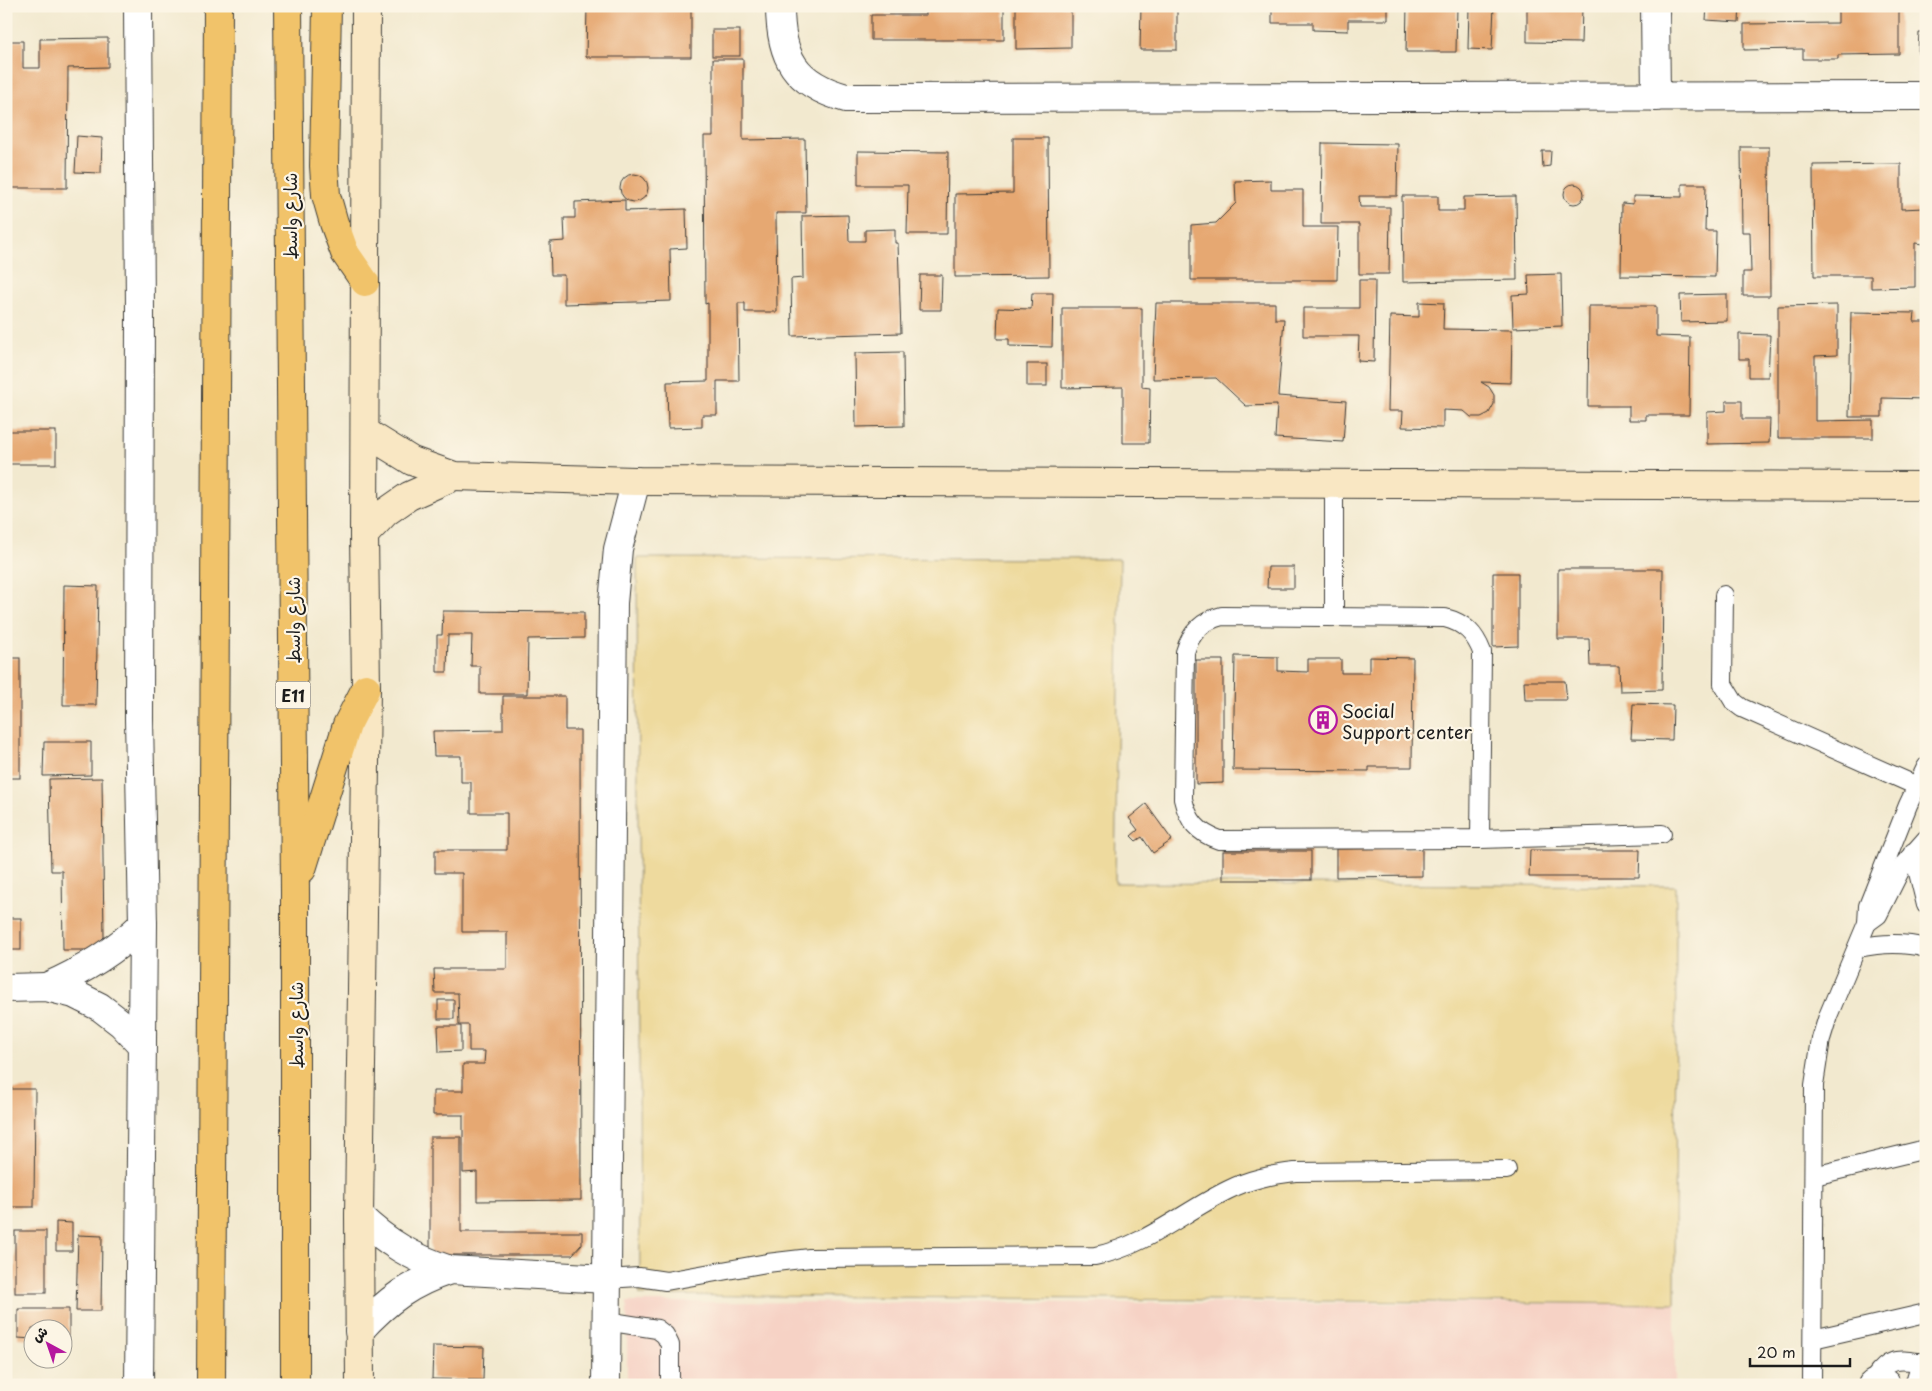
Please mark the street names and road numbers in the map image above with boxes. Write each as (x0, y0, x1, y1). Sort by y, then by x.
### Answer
street label: شارع واسط (276, 173, 303, 259)
street label: شارع واسط (279, 577, 306, 663)
road number: E11 (276, 682, 310, 708)
street label: شارع واسط (282, 982, 309, 1068)

